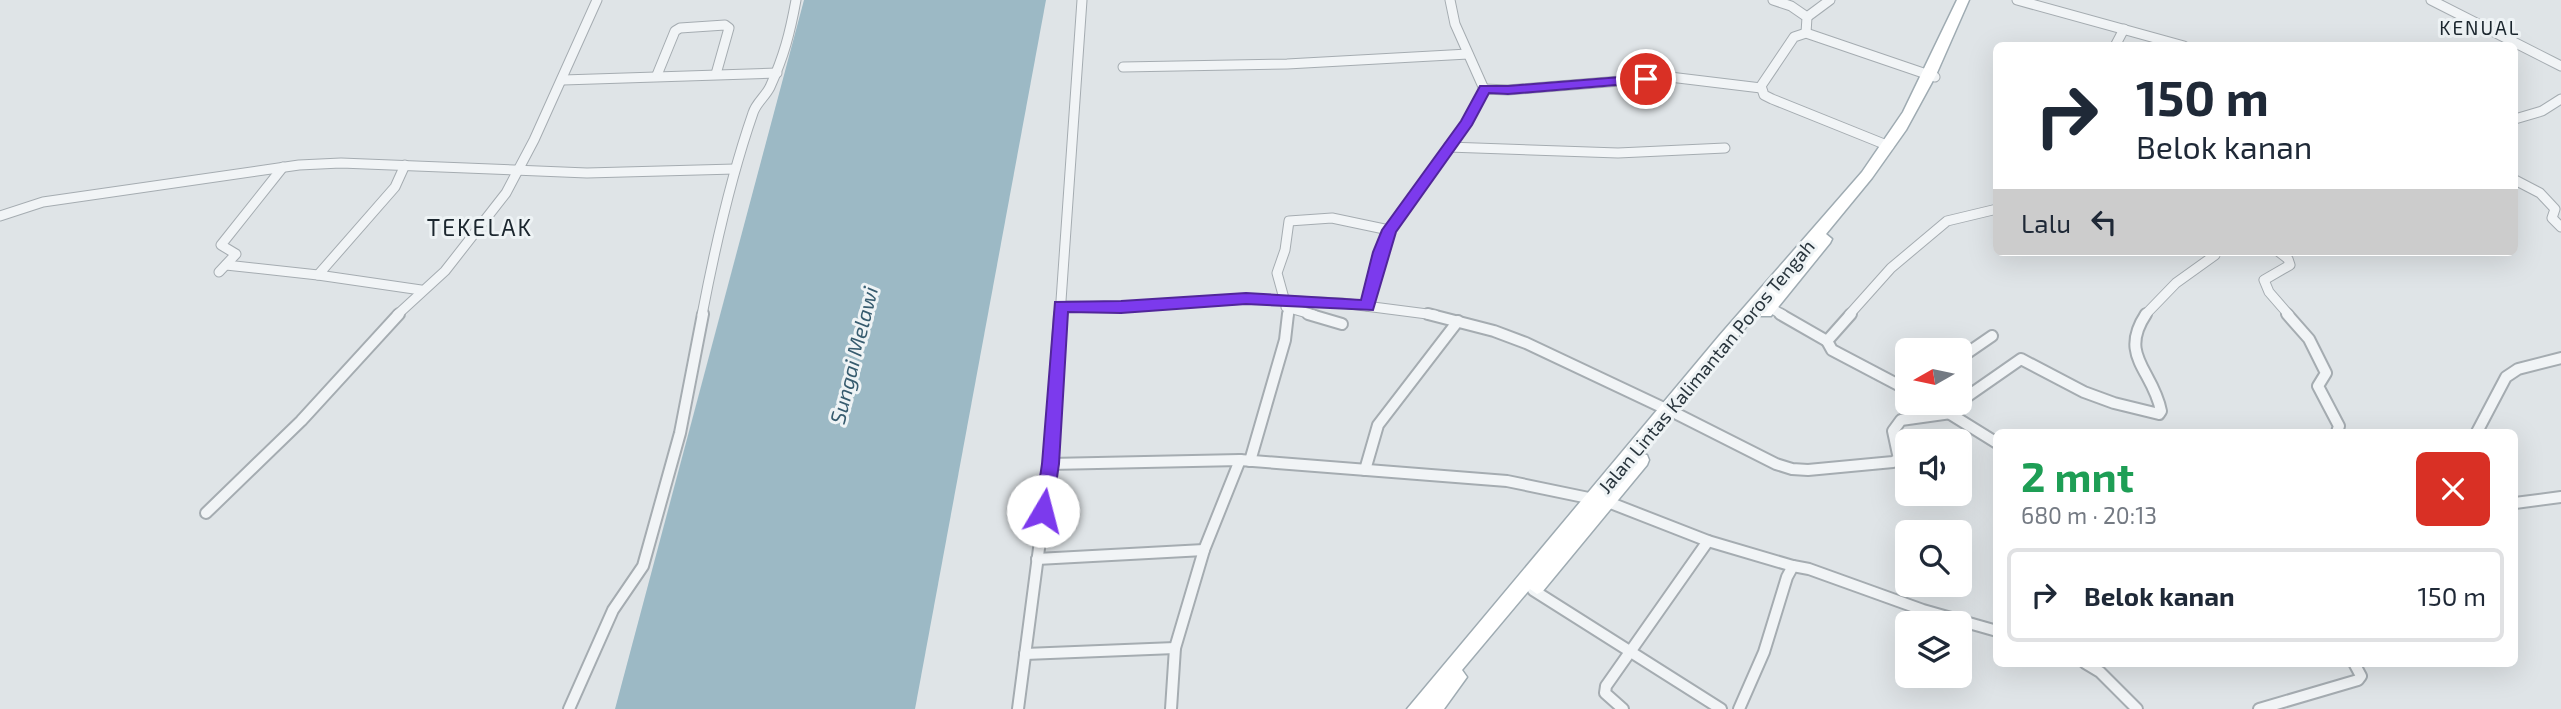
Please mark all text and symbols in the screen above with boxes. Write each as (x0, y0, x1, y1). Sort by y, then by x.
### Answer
district label: KENUAL (2439, 16, 2521, 39)
pin (1616, 49, 1676, 109)
icon: arrive (1627, 60, 1665, 98)
text: 150 m (2136, 67, 2269, 126)
icon: right (2021, 70, 2112, 161)
text: Belok kanan (2136, 127, 2312, 165)
icon: left (2085, 203, 2123, 241)
text: Lalu (2021, 207, 2071, 238)
district label: TEKELAK (427, 213, 533, 241)
street label: Jalan Lintas Kalimantan Poros Tengah (1593, 234, 1819, 498)
water label: Sungai Melawi (824, 284, 882, 426)
north arrow (1895, 338, 1972, 415)
map controls (1895, 338, 1972, 688)
button: sound (1895, 429, 1972, 506)
text: 2 mnt (2021, 450, 2134, 500)
button: close (2416, 452, 2490, 526)
position arrow (1006, 474, 1080, 548)
text: 680 m · 20:13 (2021, 501, 2157, 529)
button: search (1895, 520, 1972, 597)
icon: right (2025, 576, 2063, 614)
text: Belok kanan (2084, 580, 2235, 611)
text: 150 m (2417, 580, 2486, 611)
button: layers (1895, 611, 1972, 688)

